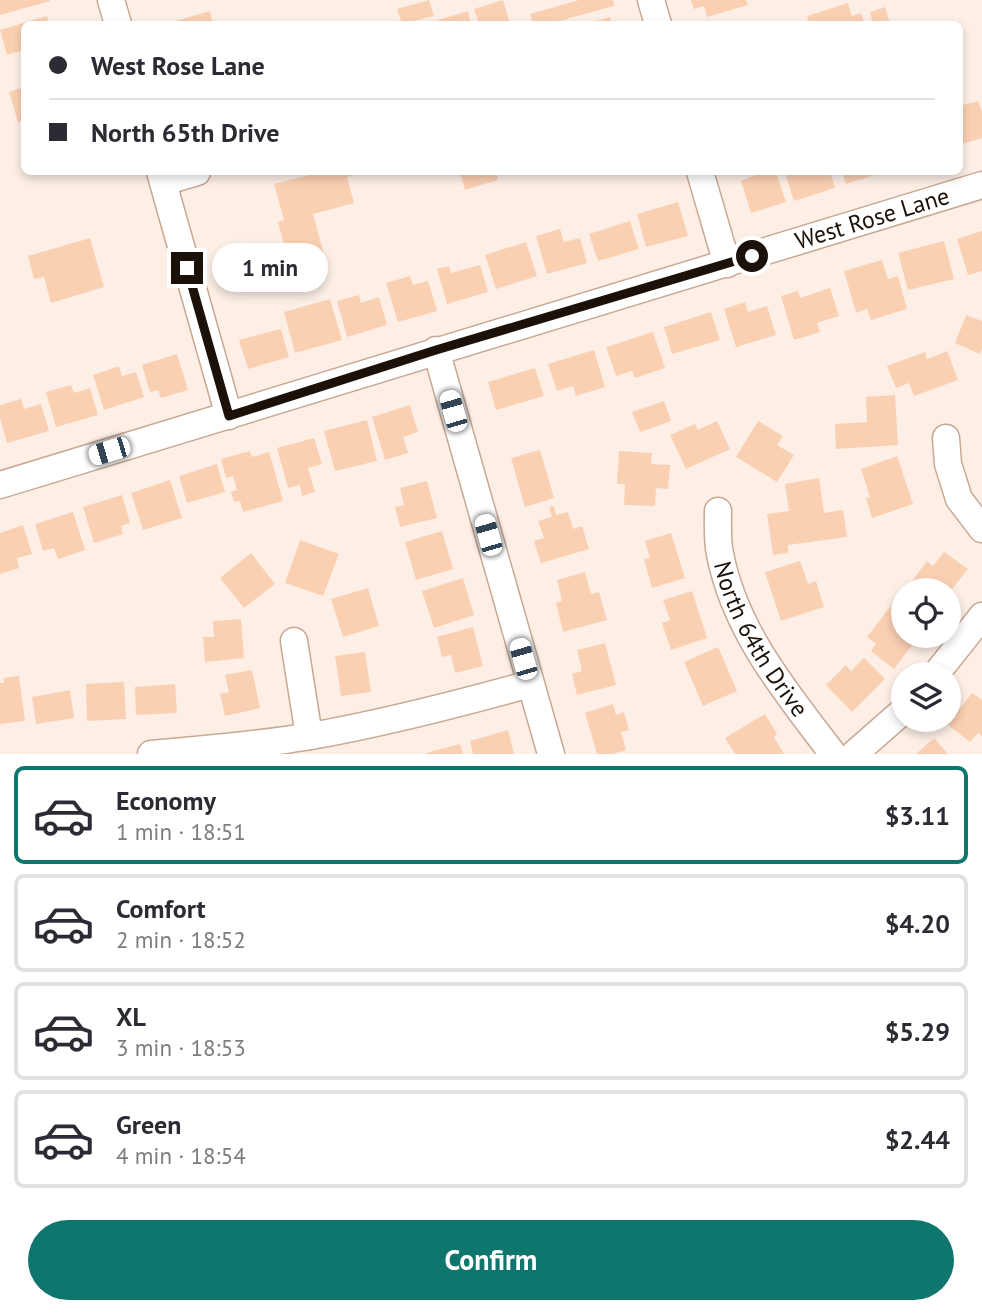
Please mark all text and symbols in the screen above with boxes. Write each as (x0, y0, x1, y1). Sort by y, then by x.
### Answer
text: West Rose Lane (91, 49, 265, 82)
text: North 65th Drive (91, 116, 279, 149)
street label: West Rose Lane (791, 180, 953, 256)
route start (736, 240, 768, 272)
callout: 1 min (212, 244, 327, 292)
route end (171, 252, 203, 284)
text: 1 min (242, 253, 298, 282)
car (438, 388, 469, 434)
car (86, 435, 133, 467)
car (473, 512, 504, 558)
street label: North 64th Drive (707, 558, 815, 723)
map controls (891, 578, 961, 732)
button: locate (891, 578, 961, 648)
car (508, 636, 539, 682)
button: layers (891, 662, 961, 732)
icon: car (32, 784, 95, 847)
text: Economy (116, 784, 216, 817)
text: $3.11 (885, 799, 950, 832)
text: 1 min · 18:51 (116, 817, 246, 846)
icon: car (32, 892, 95, 955)
text: Comfort (116, 892, 206, 925)
text: $4.20 (885, 907, 950, 940)
text: 2 min · 18:52 (116, 925, 246, 954)
icon: car (32, 1000, 95, 1063)
text: XL (116, 1000, 146, 1033)
text: $5.29 (885, 1015, 950, 1048)
text: 3 min · 18:53 (116, 1033, 246, 1062)
icon: car (32, 1108, 95, 1171)
text: Green (116, 1108, 181, 1141)
text: $2.44 (885, 1123, 950, 1156)
text: 4 min · 18:54 (116, 1141, 246, 1170)
button: Confirm (28, 1220, 954, 1300)

